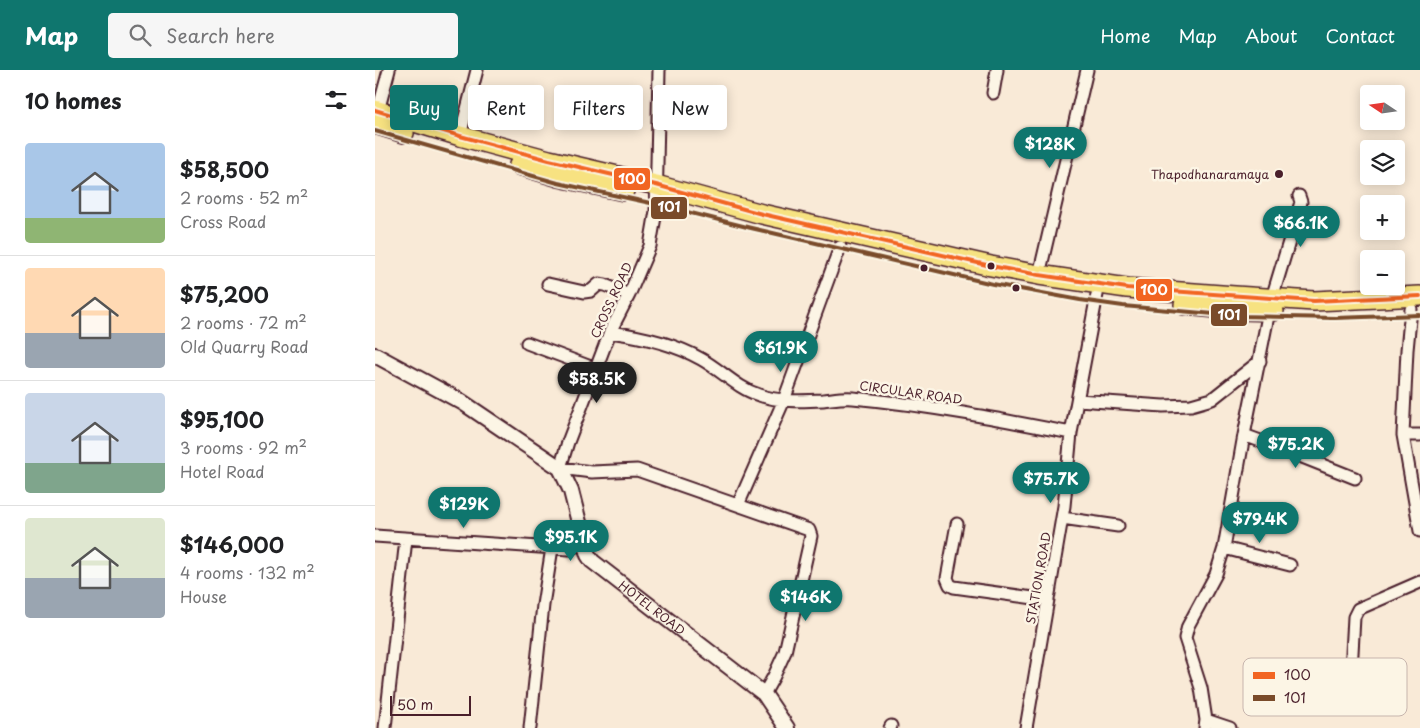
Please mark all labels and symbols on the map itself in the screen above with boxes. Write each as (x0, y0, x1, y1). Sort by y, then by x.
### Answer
north arrow (1360, 85, 1405, 130)
pin: $128K (1015, 126, 1085, 169)
place label: Thapodhanaramaya (1151, 165, 1269, 183)
line badge: 100 (613, 167, 651, 191)
text: 100 (618, 168, 646, 189)
marker: Thapodhanaramaya (1273, 168, 1285, 180)
line badge: 101 (650, 196, 688, 220)
text: 101 (658, 196, 681, 217)
pin: $66.1K (1260, 206, 1342, 248)
street label: CROSS ROAD (586, 259, 636, 341)
unlabelled marker (986, 261, 996, 271)
unlabelled marker (919, 263, 929, 273)
line badge: 100 (1135, 278, 1173, 302)
text: 100 (1140, 279, 1168, 300)
unlabelled marker (1011, 283, 1021, 293)
line badge: 101 (1210, 303, 1248, 327)
text: 101 (1218, 304, 1241, 325)
pin: $61.9K (740, 330, 822, 373)
pin: $58.5K (556, 362, 638, 404)
street label: CIRCULAR ROAD (858, 376, 964, 408)
pin: $75.2K (1255, 426, 1337, 469)
pin: $75.7K (1010, 462, 1092, 504)
pin: $129K (429, 486, 499, 529)
pin: $79.4K (1219, 502, 1301, 544)
pin: $95.1K (530, 520, 612, 562)
street label: STATION ROAD (1021, 530, 1055, 626)
street label: HOTEL ROAD (615, 576, 689, 639)
pin: $146K (771, 580, 841, 622)
legend (1243, 658, 1407, 716)
text: 100 (1284, 664, 1311, 685)
text: 101 (1284, 687, 1306, 708)
scale bar (390, 693, 471, 716)

